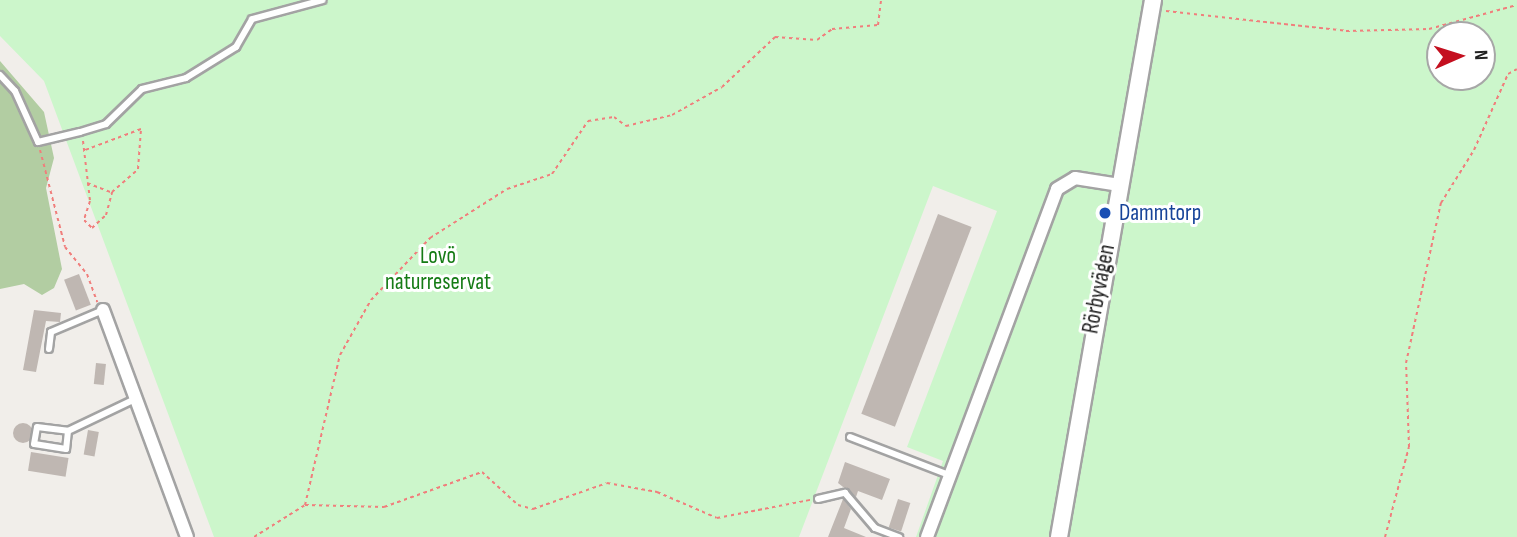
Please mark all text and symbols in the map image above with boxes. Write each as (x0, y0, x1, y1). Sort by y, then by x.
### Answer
north arrow (1426, 21, 1496, 91)
text: N (1469, 49, 1492, 61)
place label: Dammtorp (1119, 199, 1201, 227)
marker: Dammtorp (1097, 205, 1113, 221)
park label: Lovö naturreservat (385, 242, 491, 296)
street label: Rörbyvägen (1077, 242, 1121, 336)

